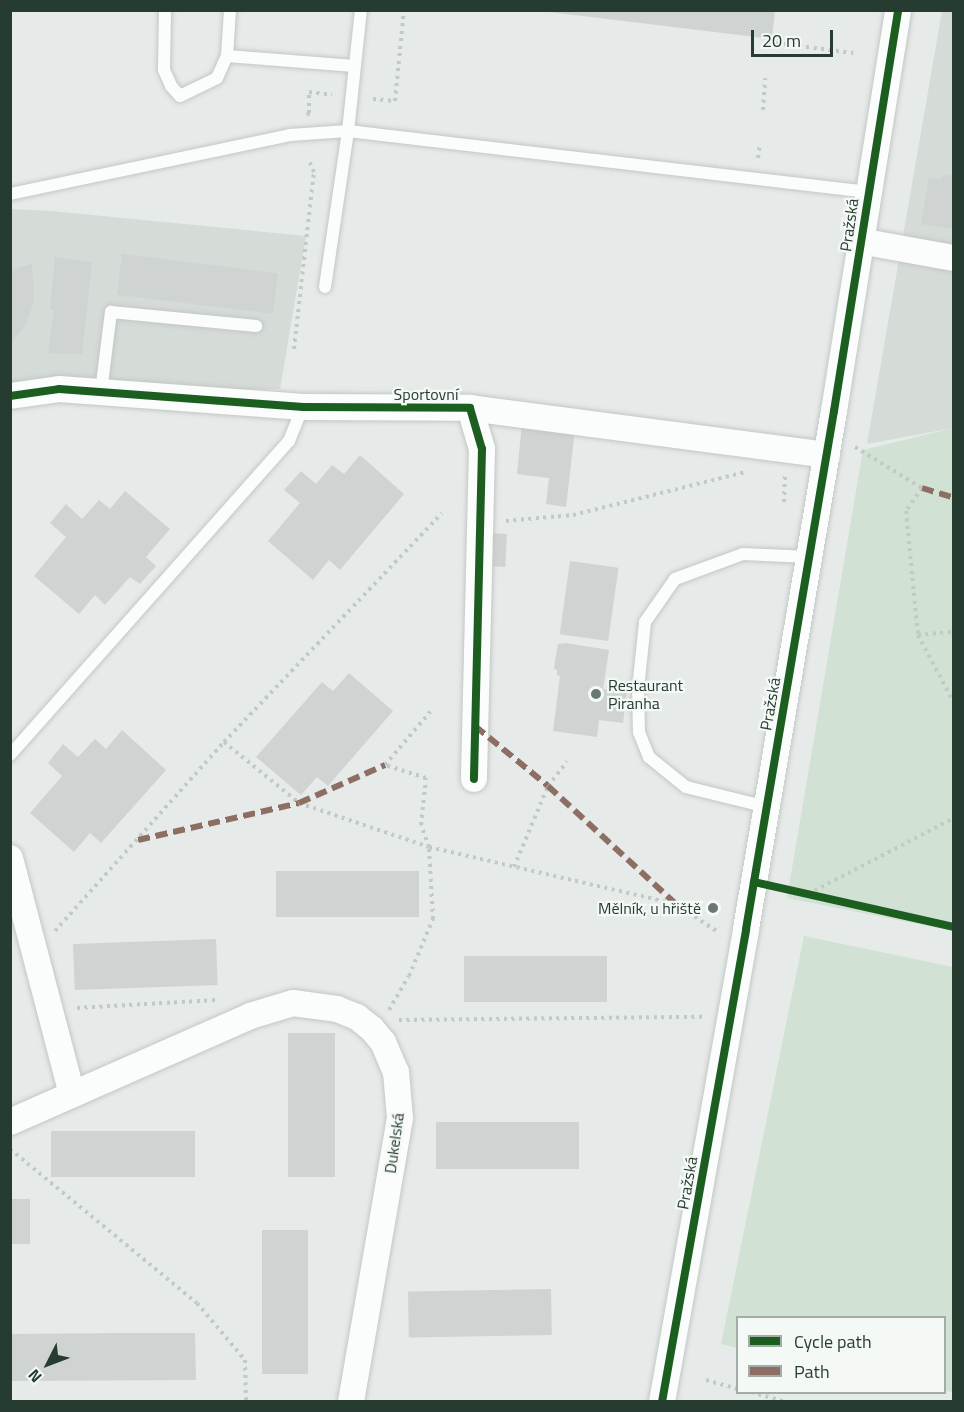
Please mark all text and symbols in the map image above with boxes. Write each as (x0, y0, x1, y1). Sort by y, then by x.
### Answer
scale bar (754, 18, 836, 56)
text: 20 m (762, 27, 801, 54)
street label: Pražská (836, 197, 862, 253)
street label: Sportovní (394, 384, 458, 404)
place label: Restaurant Piranha (608, 675, 683, 713)
street label: Pražská (756, 676, 784, 732)
marker: Restaurant Piranha (589, 687, 603, 701)
place label: Mělník, u hřiště (598, 898, 701, 918)
marker: Mělník, u hřiště (706, 901, 720, 915)
street label: Dukelská (380, 1111, 408, 1175)
street label: Pražská (673, 1155, 701, 1211)
legend (736, 1316, 946, 1394)
text: Cycle path (794, 1328, 872, 1355)
north arrow (18, 1334, 78, 1394)
text: Path (794, 1358, 830, 1385)
text: N (22, 1364, 47, 1388)

